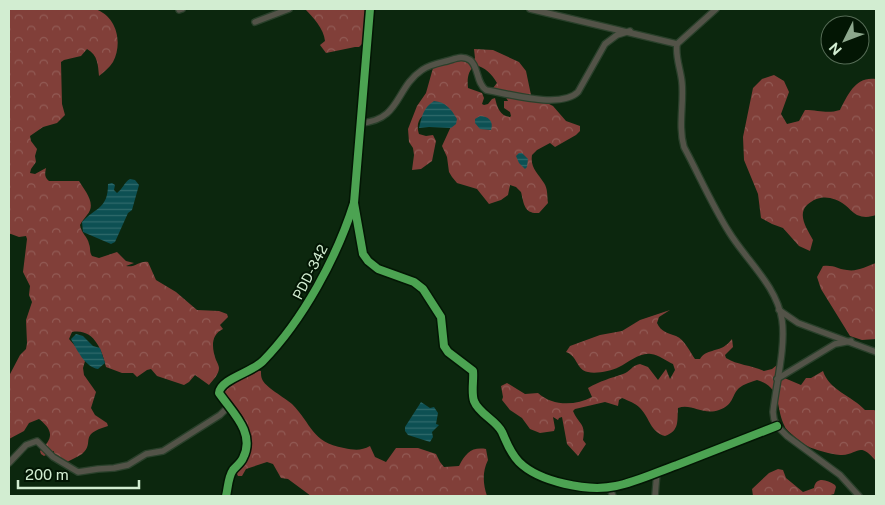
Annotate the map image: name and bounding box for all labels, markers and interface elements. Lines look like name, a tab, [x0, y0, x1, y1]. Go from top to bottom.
north arrow	[820, 15, 870, 65]
text: N	[826, 39, 845, 58]
street label: PDD-342	[289, 242, 331, 302]
scale bar	[18, 458, 139, 490]
text: 200 m	[25, 466, 69, 483]

